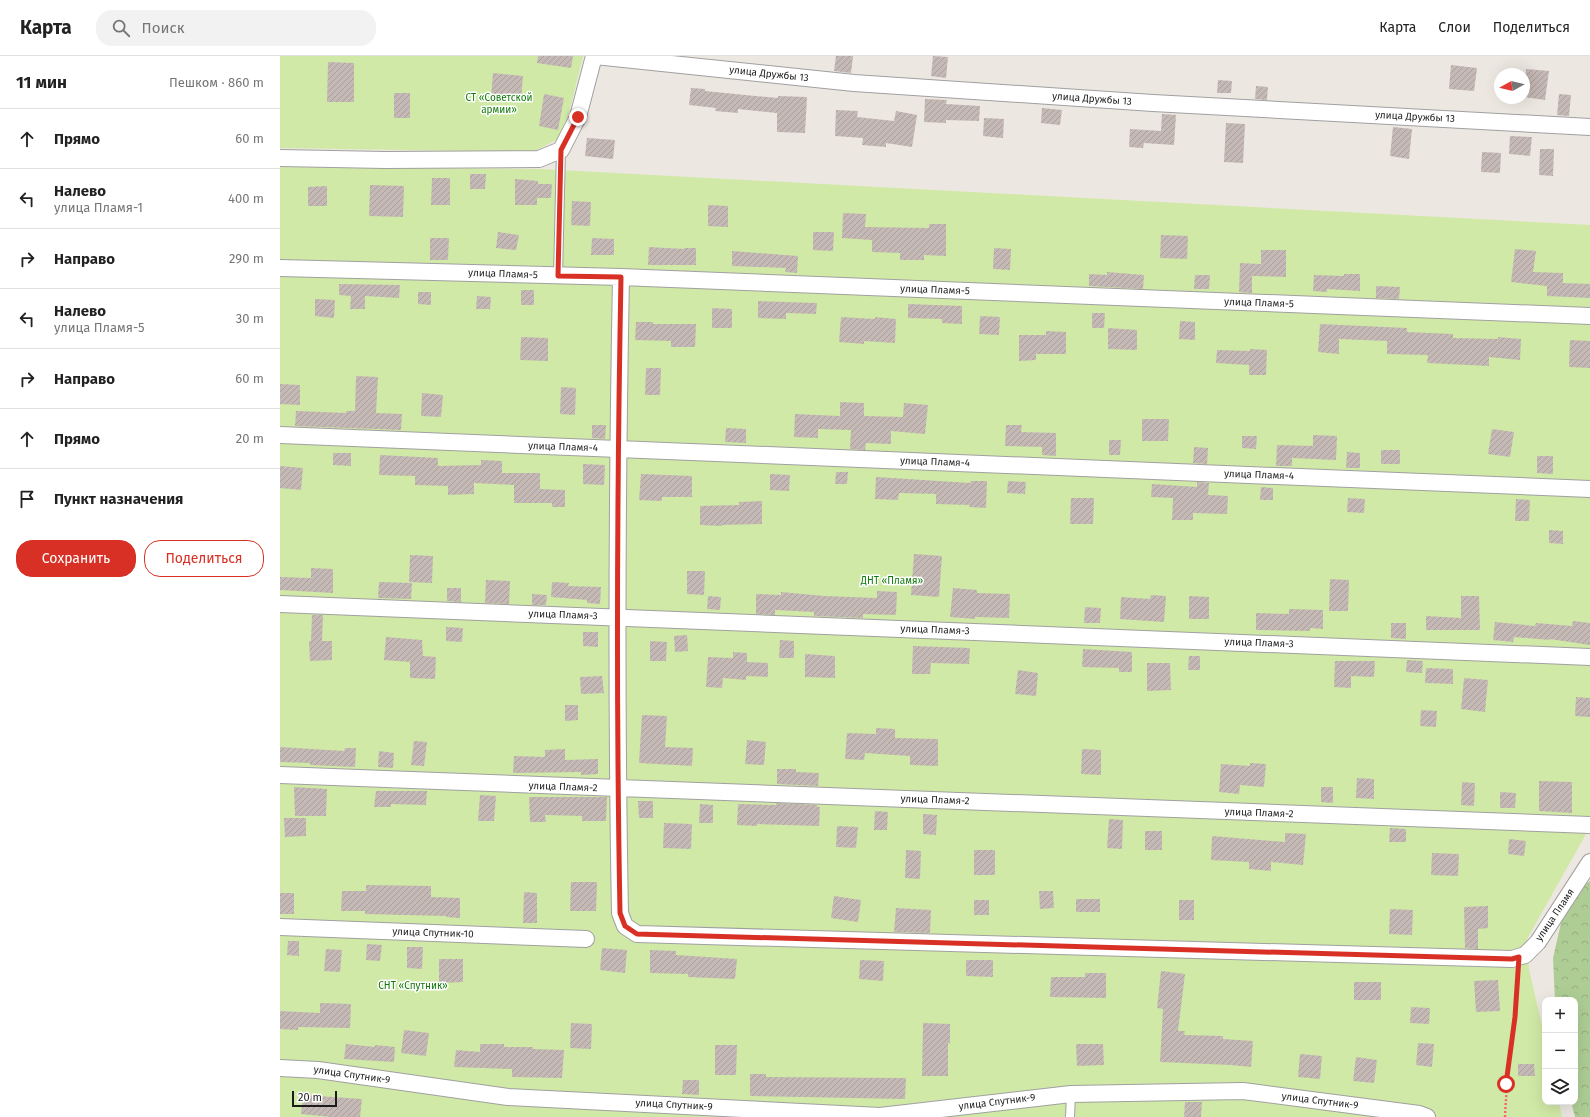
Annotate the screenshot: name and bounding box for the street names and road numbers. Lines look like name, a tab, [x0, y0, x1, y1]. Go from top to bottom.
street label: улица Дружбы 13	[729, 64, 809, 84]
street label: улица Дружбы 13	[1052, 90, 1132, 108]
street label: улица Дружбы 13	[1375, 109, 1455, 125]
street label: улица Пламя-5	[468, 267, 538, 281]
street label: улица Пламя-5	[900, 283, 970, 297]
street label: улица Пламя-5	[1224, 296, 1294, 310]
street label: улица Пламя-4	[528, 440, 599, 454]
street label: улица Пламя-4	[900, 455, 971, 469]
street label: улица Пламя-4	[1224, 468, 1295, 482]
street label: улица Пламя-3	[528, 608, 598, 622]
street label: улица Пламя-3	[900, 623, 970, 637]
street label: улица Пламя-3	[1224, 636, 1294, 650]
street label: улица Пламя-2	[528, 780, 598, 794]
street label: улица Пламя-2	[900, 793, 970, 807]
street label: улица Пламя-2	[1224, 806, 1294, 820]
street label: улица Пламя	[1533, 886, 1577, 944]
street label: улица Спутник-10	[392, 926, 474, 940]
street label: улица Спутник-9	[313, 1064, 391, 1086]
street label: улица Спутник-9	[1281, 1090, 1359, 1112]
street label: улица Спутник-9	[958, 1091, 1036, 1113]
street label: улица Спутник-9	[635, 1097, 713, 1113]

